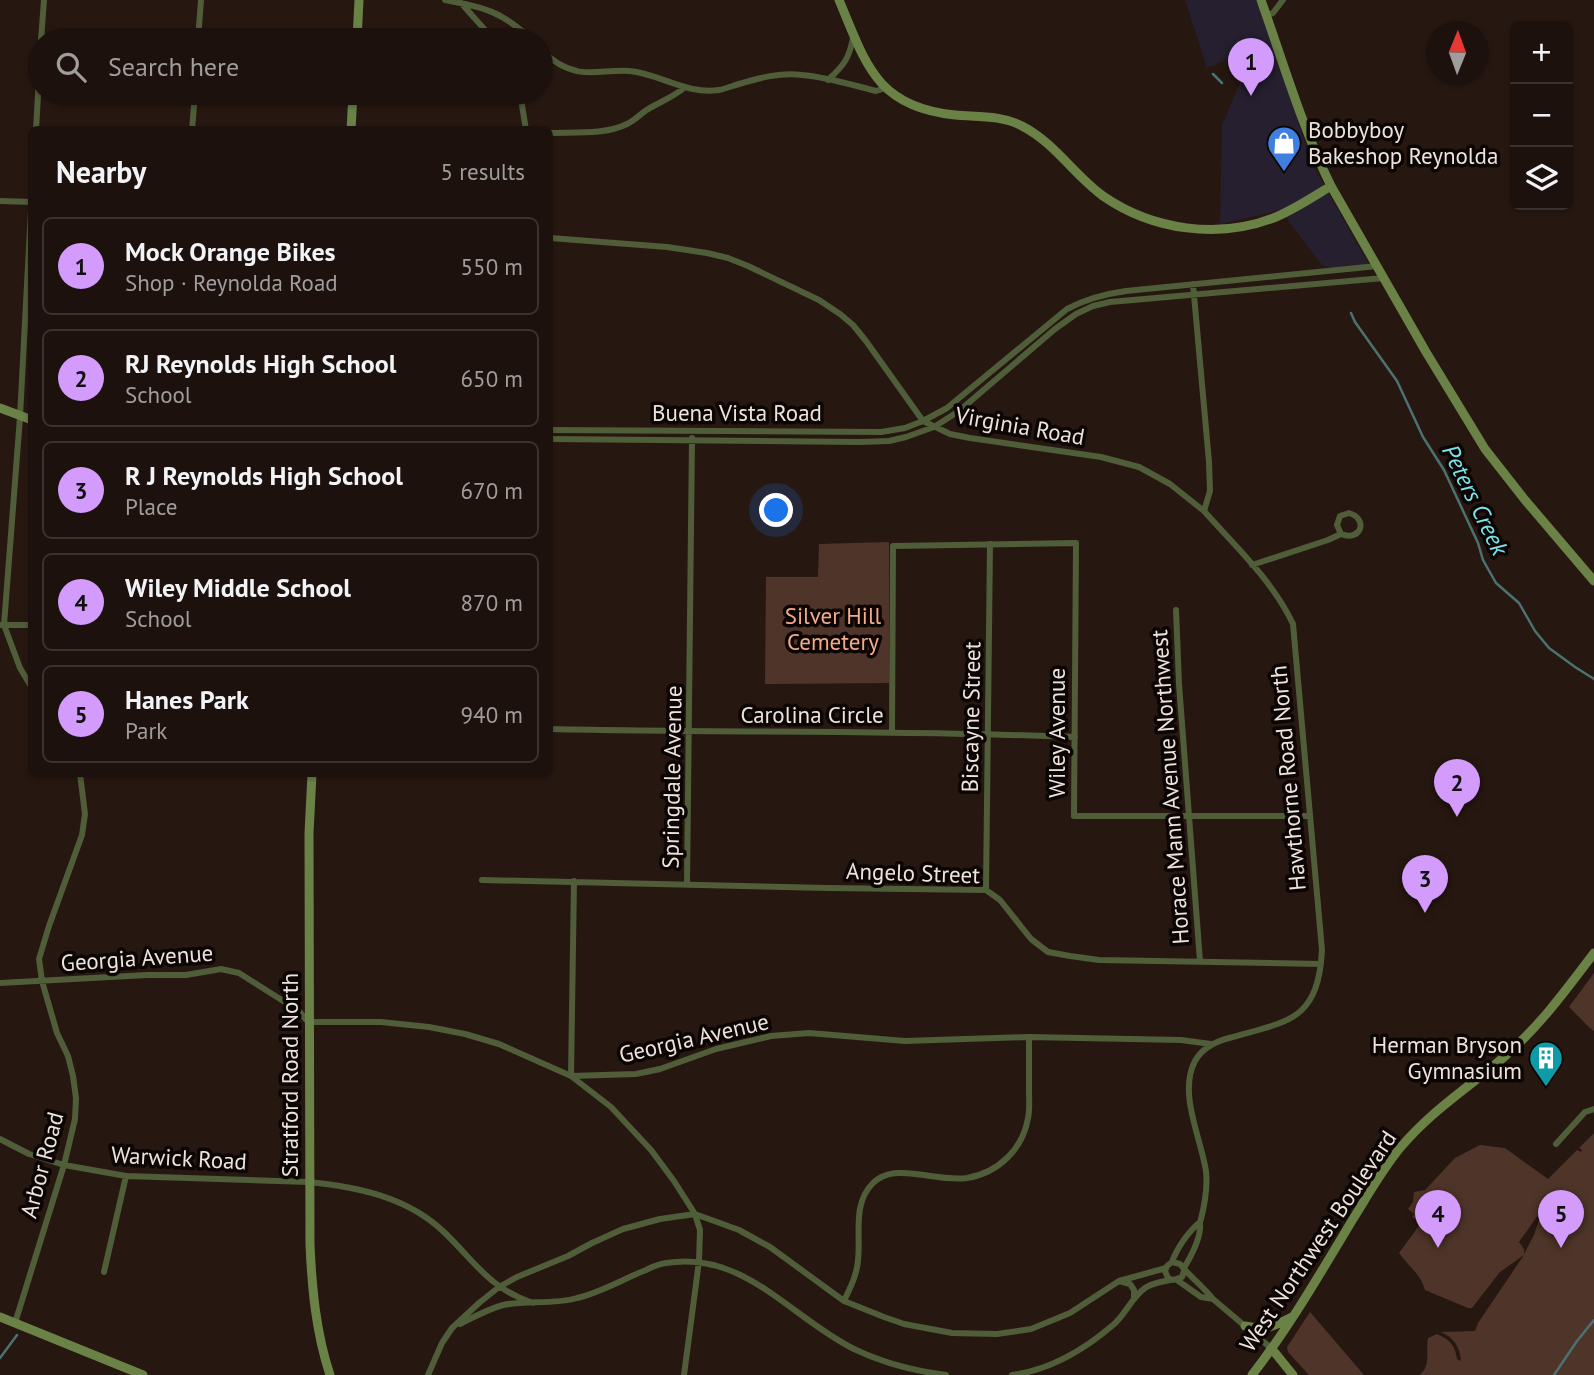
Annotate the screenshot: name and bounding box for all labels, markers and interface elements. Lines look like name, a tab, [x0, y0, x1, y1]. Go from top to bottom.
north arrow	[1426, 21, 1489, 84]
map controls	[1510, 21, 1573, 210]
button: +	[1510, 21, 1573, 84]
search box	[28, 28, 553, 105]
pin: 1	[1228, 38, 1274, 96]
icon: search	[52, 48, 90, 86]
text: Search here	[108, 50, 239, 83]
button: −	[1510, 84, 1573, 147]
place label: Bobbyboy Bakeshop Reynolda	[1308, 115, 1498, 170]
shop icon: Bobbyboy Bakeshop Reynolda	[1265, 124, 1303, 173]
button: layers	[1510, 147, 1573, 210]
text: Nearby	[56, 152, 146, 191]
text: 5 results	[441, 157, 525, 186]
text: Mock Orange Bikes	[125, 235, 336, 268]
text: 1	[74, 252, 88, 281]
text: 550 m	[461, 252, 523, 281]
text: Shop · Reynolda Road	[125, 268, 338, 297]
text: RJ Reynolds High School	[125, 347, 396, 380]
text: 2	[74, 364, 88, 393]
text: 650 m	[461, 364, 523, 393]
text: School	[125, 380, 192, 409]
street label: Buena Vista Road	[652, 398, 822, 427]
street label: Virginia Road	[952, 400, 1087, 451]
water label: Peters Creek	[1435, 439, 1516, 561]
text: R J Reynolds High School	[125, 459, 403, 492]
text: 3	[74, 476, 88, 505]
text: 670 m	[461, 476, 523, 505]
text: Place	[125, 492, 178, 521]
your location	[759, 493, 793, 527]
text: Wiley Middle School	[125, 571, 351, 604]
text: 4	[74, 588, 88, 617]
text: 870 m	[461, 588, 523, 617]
park label: Silver Hill Cemetery	[785, 601, 882, 656]
text: School	[125, 604, 192, 633]
street label: Horace Mann Avenue Northwest	[1144, 629, 1195, 945]
street label: Biscayne Street	[955, 641, 986, 793]
street label: Hawthorne Road North	[1263, 664, 1312, 892]
street label: Wiley Avenue	[1042, 668, 1071, 798]
text: Hanes Park	[125, 683, 249, 716]
street label: Springdale Avenue	[655, 685, 688, 869]
text: 5	[74, 700, 88, 729]
text: 940 m	[461, 700, 523, 729]
street label: Carolina Circle	[740, 700, 884, 729]
text: Park	[125, 716, 167, 745]
pin: 2	[1434, 759, 1480, 817]
pin: 3	[1402, 855, 1448, 913]
street label: Angelo Street	[846, 856, 981, 889]
street label: Georgia Avenue	[60, 938, 214, 977]
street label: Stratford Road North	[275, 973, 304, 1177]
street label: Georgia Avenue	[616, 1006, 772, 1069]
place label: Herman Bryson Gymnasium	[1372, 1030, 1522, 1085]
building icon: Herman Bryson Gymnasium	[1527, 1039, 1565, 1088]
street label: Arbor Road	[13, 1109, 70, 1221]
street label: West Northwest Boulevard	[1233, 1125, 1403, 1357]
street label: Warwick Road	[110, 1139, 248, 1176]
pin: 4	[1415, 1190, 1461, 1248]
pin: 5	[1538, 1190, 1584, 1248]

